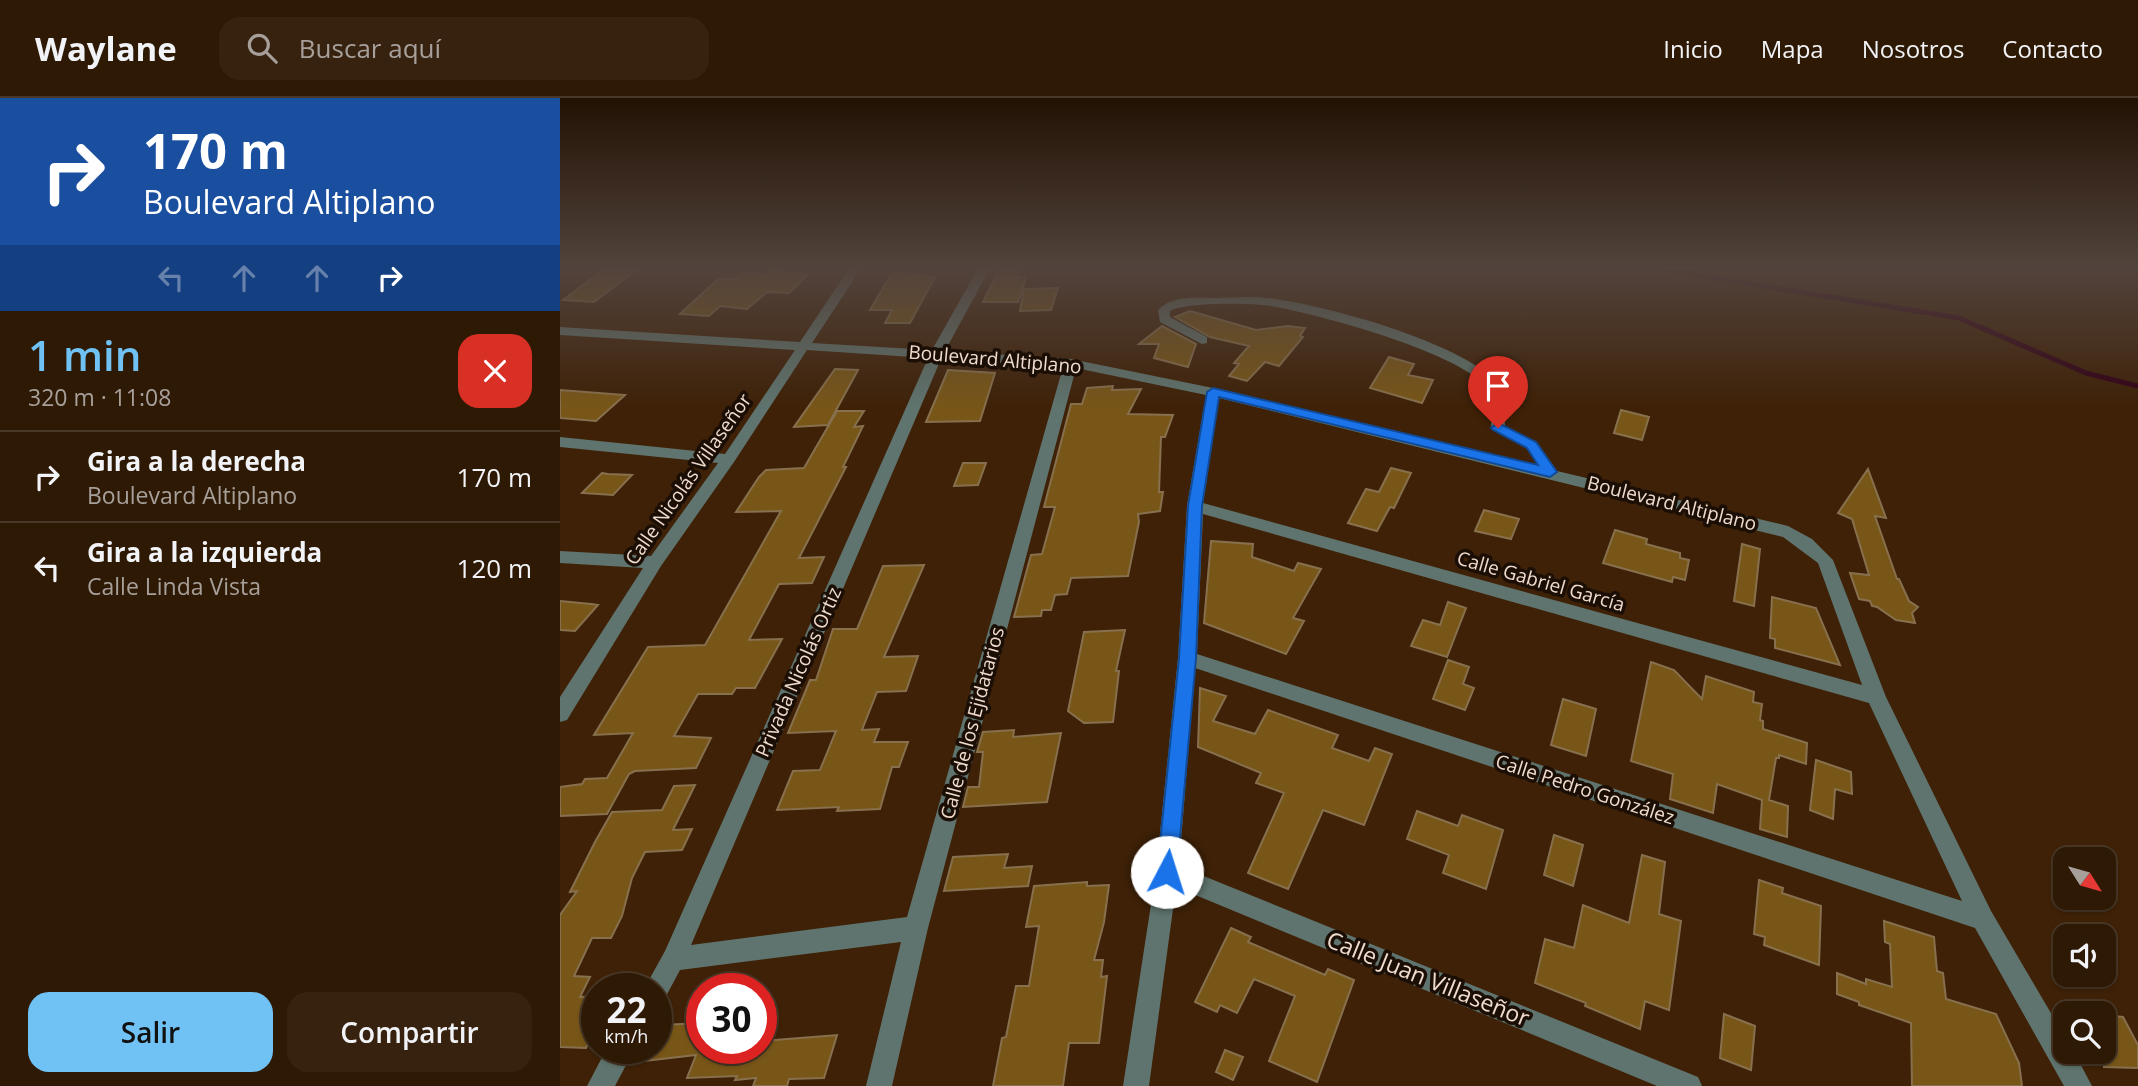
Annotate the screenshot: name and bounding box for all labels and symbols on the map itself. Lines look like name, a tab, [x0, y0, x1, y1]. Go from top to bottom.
street label: Boulevard Altiplano	[907, 338, 1083, 380]
pin	[1468, 356, 1528, 428]
street label: Calle Nicolás Villaseñor	[619, 388, 757, 570]
street label: Boulevard Altiplano	[1585, 469, 1759, 537]
street label: Calle Gabriel García	[1454, 545, 1628, 617]
street label: Privada Nicolás Ortiz	[749, 583, 847, 761]
street label: Calle de los Ejidatarios	[934, 624, 1010, 822]
street label: Calle Pedro González	[1492, 748, 1678, 830]
position arrow	[1130, 835, 1204, 909]
north arrow	[2053, 847, 2116, 910]
street label: Calle Juan Villaseñor	[1322, 923, 1535, 1034]
speed limit sign: 30	[686, 973, 777, 1064]

